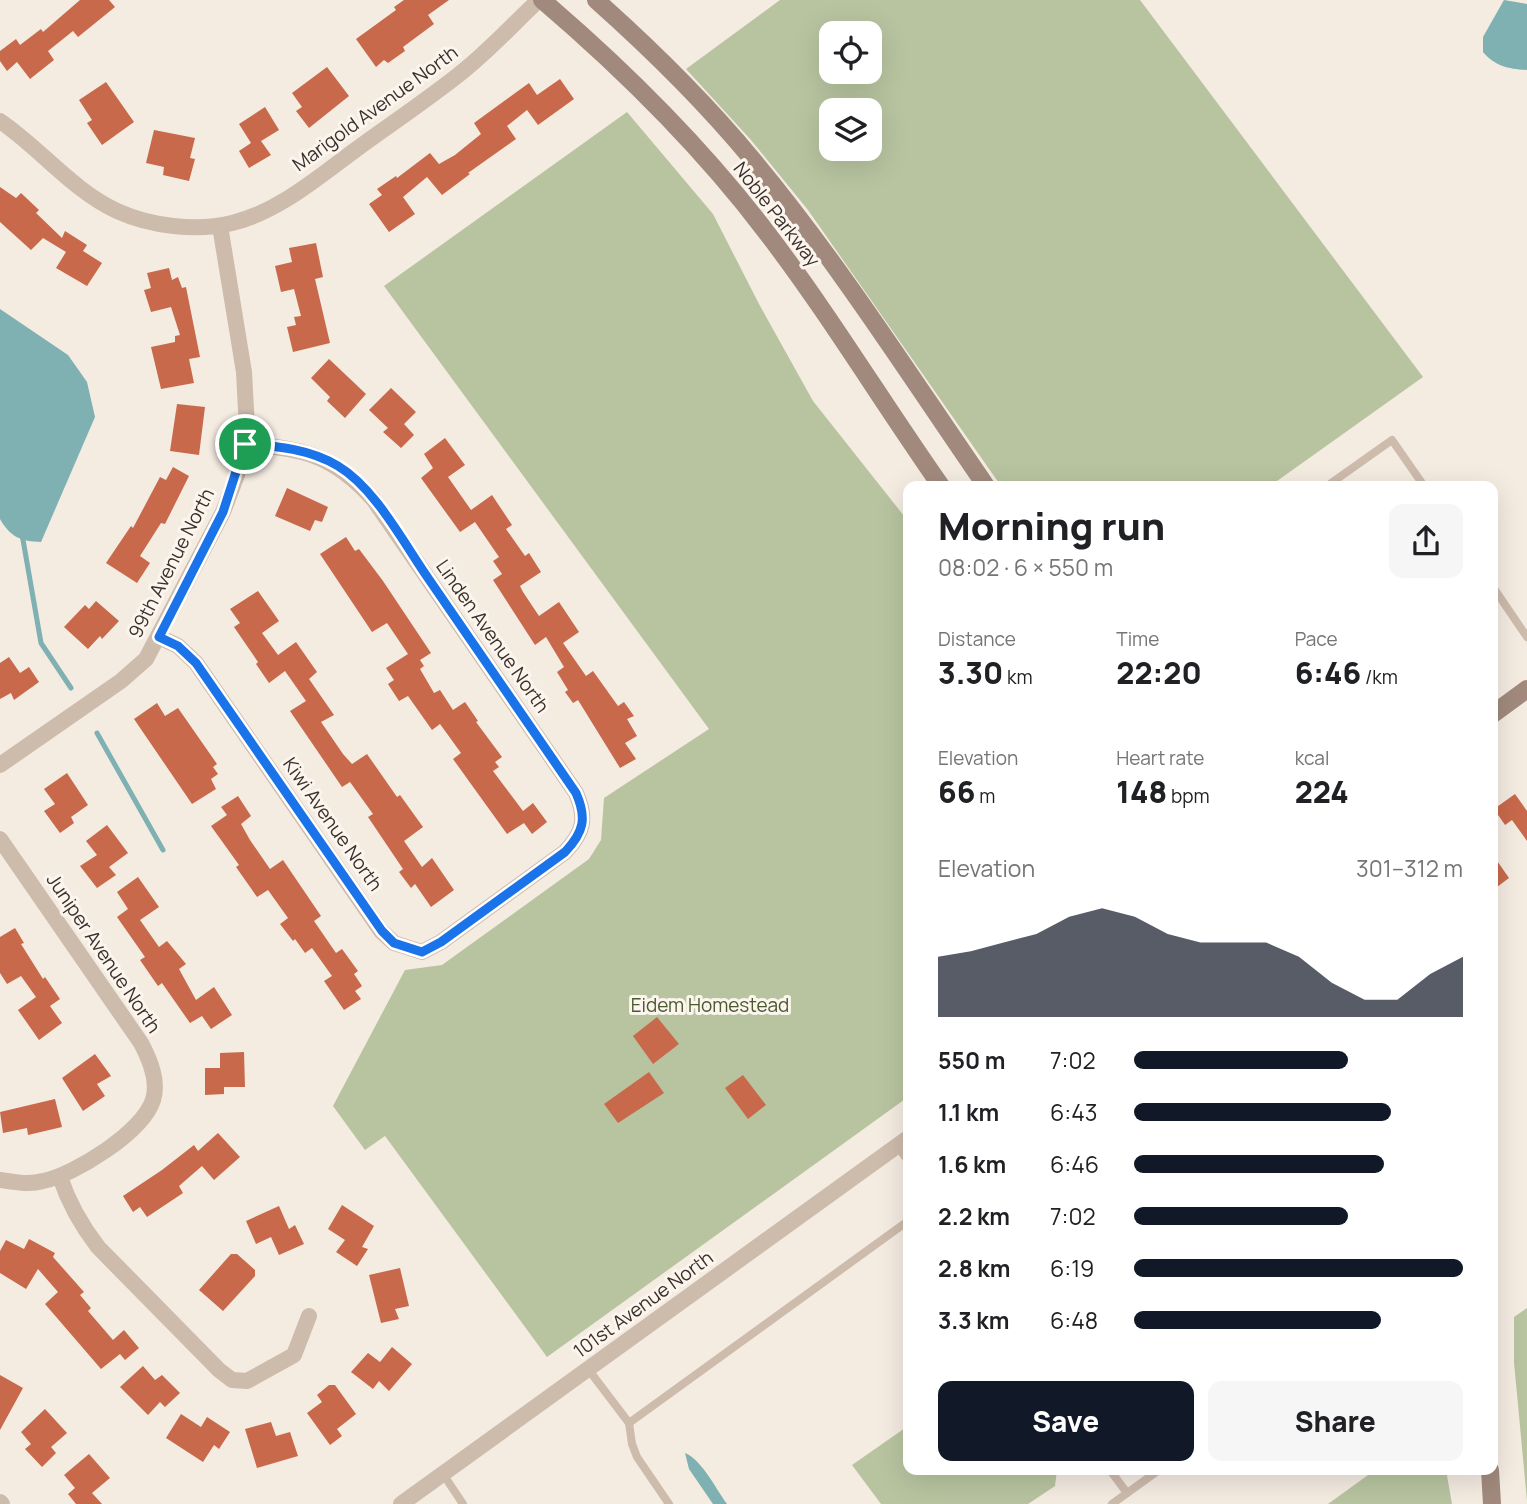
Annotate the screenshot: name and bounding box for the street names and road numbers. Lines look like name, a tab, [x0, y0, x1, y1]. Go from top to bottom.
street label: Marigold Avenue North	[287, 39, 463, 177]
street label: Noble Parkway	[728, 156, 826, 272]
street label: 99th Avenue North	[122, 484, 220, 642]
street label: Linden Avenue North	[430, 554, 556, 718]
street label: Kiwi Avenue North	[277, 752, 389, 896]
street label: Juniper Avenue North	[41, 868, 167, 1038]
street label: 101st Avenue North	[568, 1245, 718, 1363]

